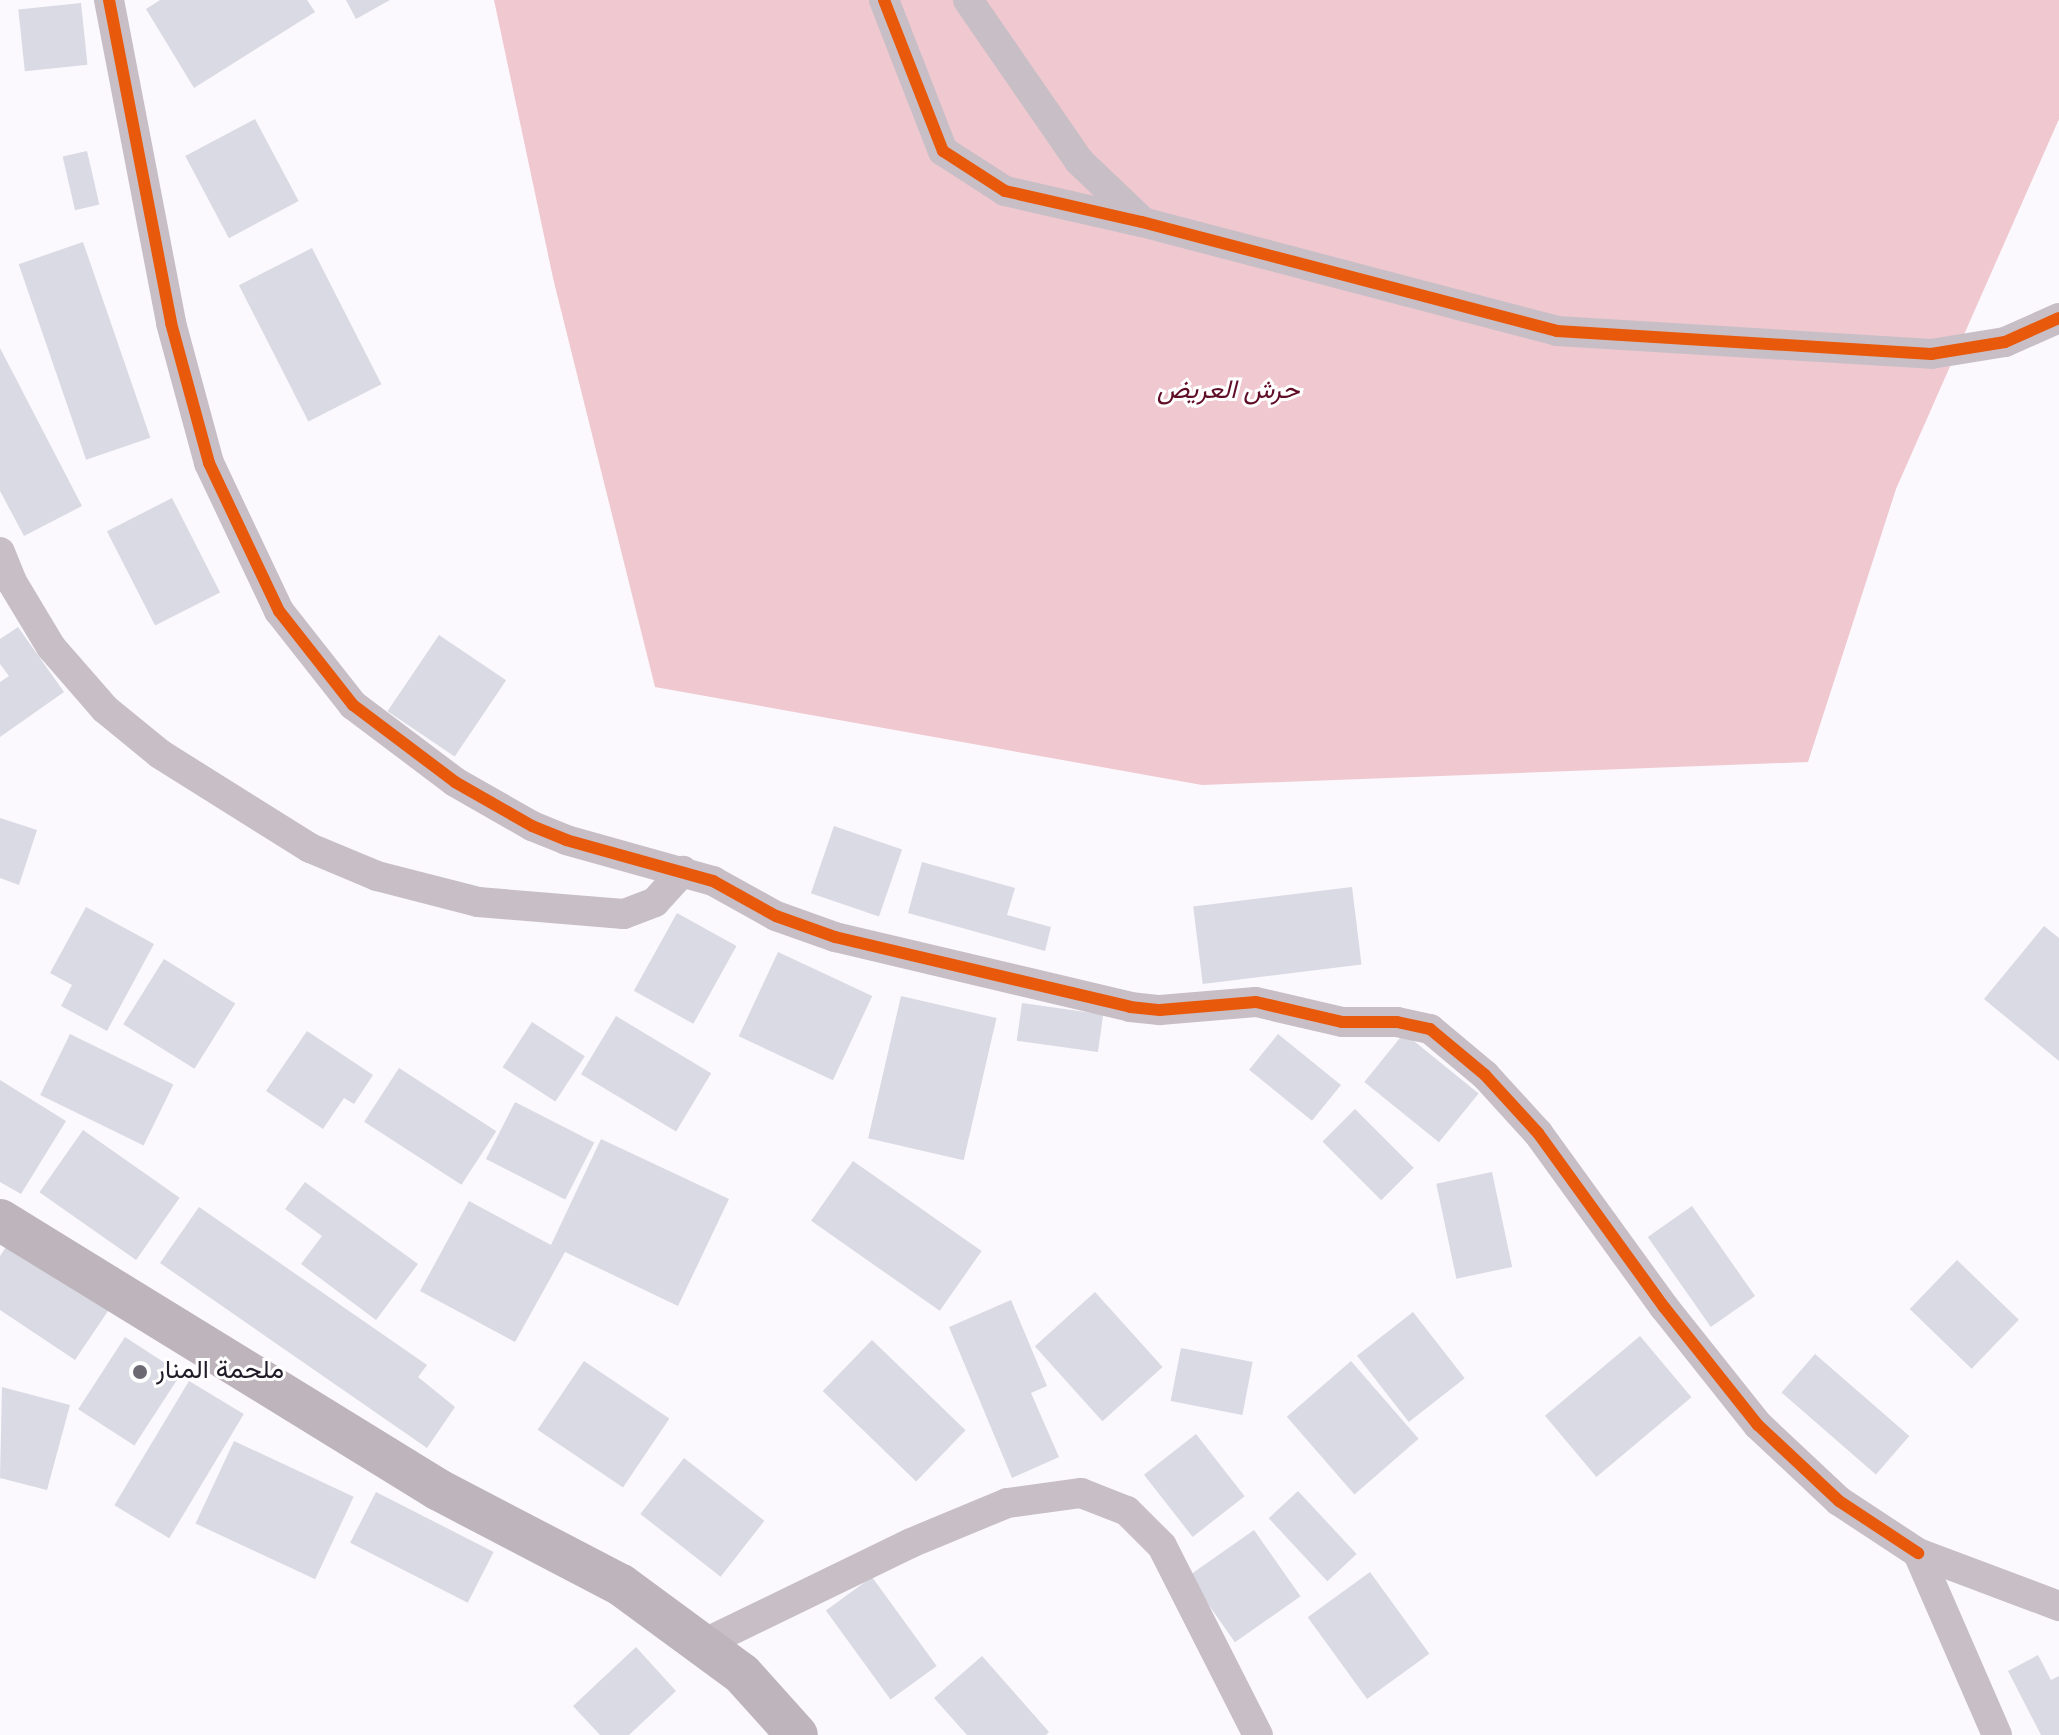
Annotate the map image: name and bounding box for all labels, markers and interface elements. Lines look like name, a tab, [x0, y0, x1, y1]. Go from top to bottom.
park label: حرش العريض	[1157, 376, 1299, 408]
place label: ملحمة المنار	[156, 1356, 284, 1388]
marker: ملحمة المنار	[131, 1363, 149, 1381]

